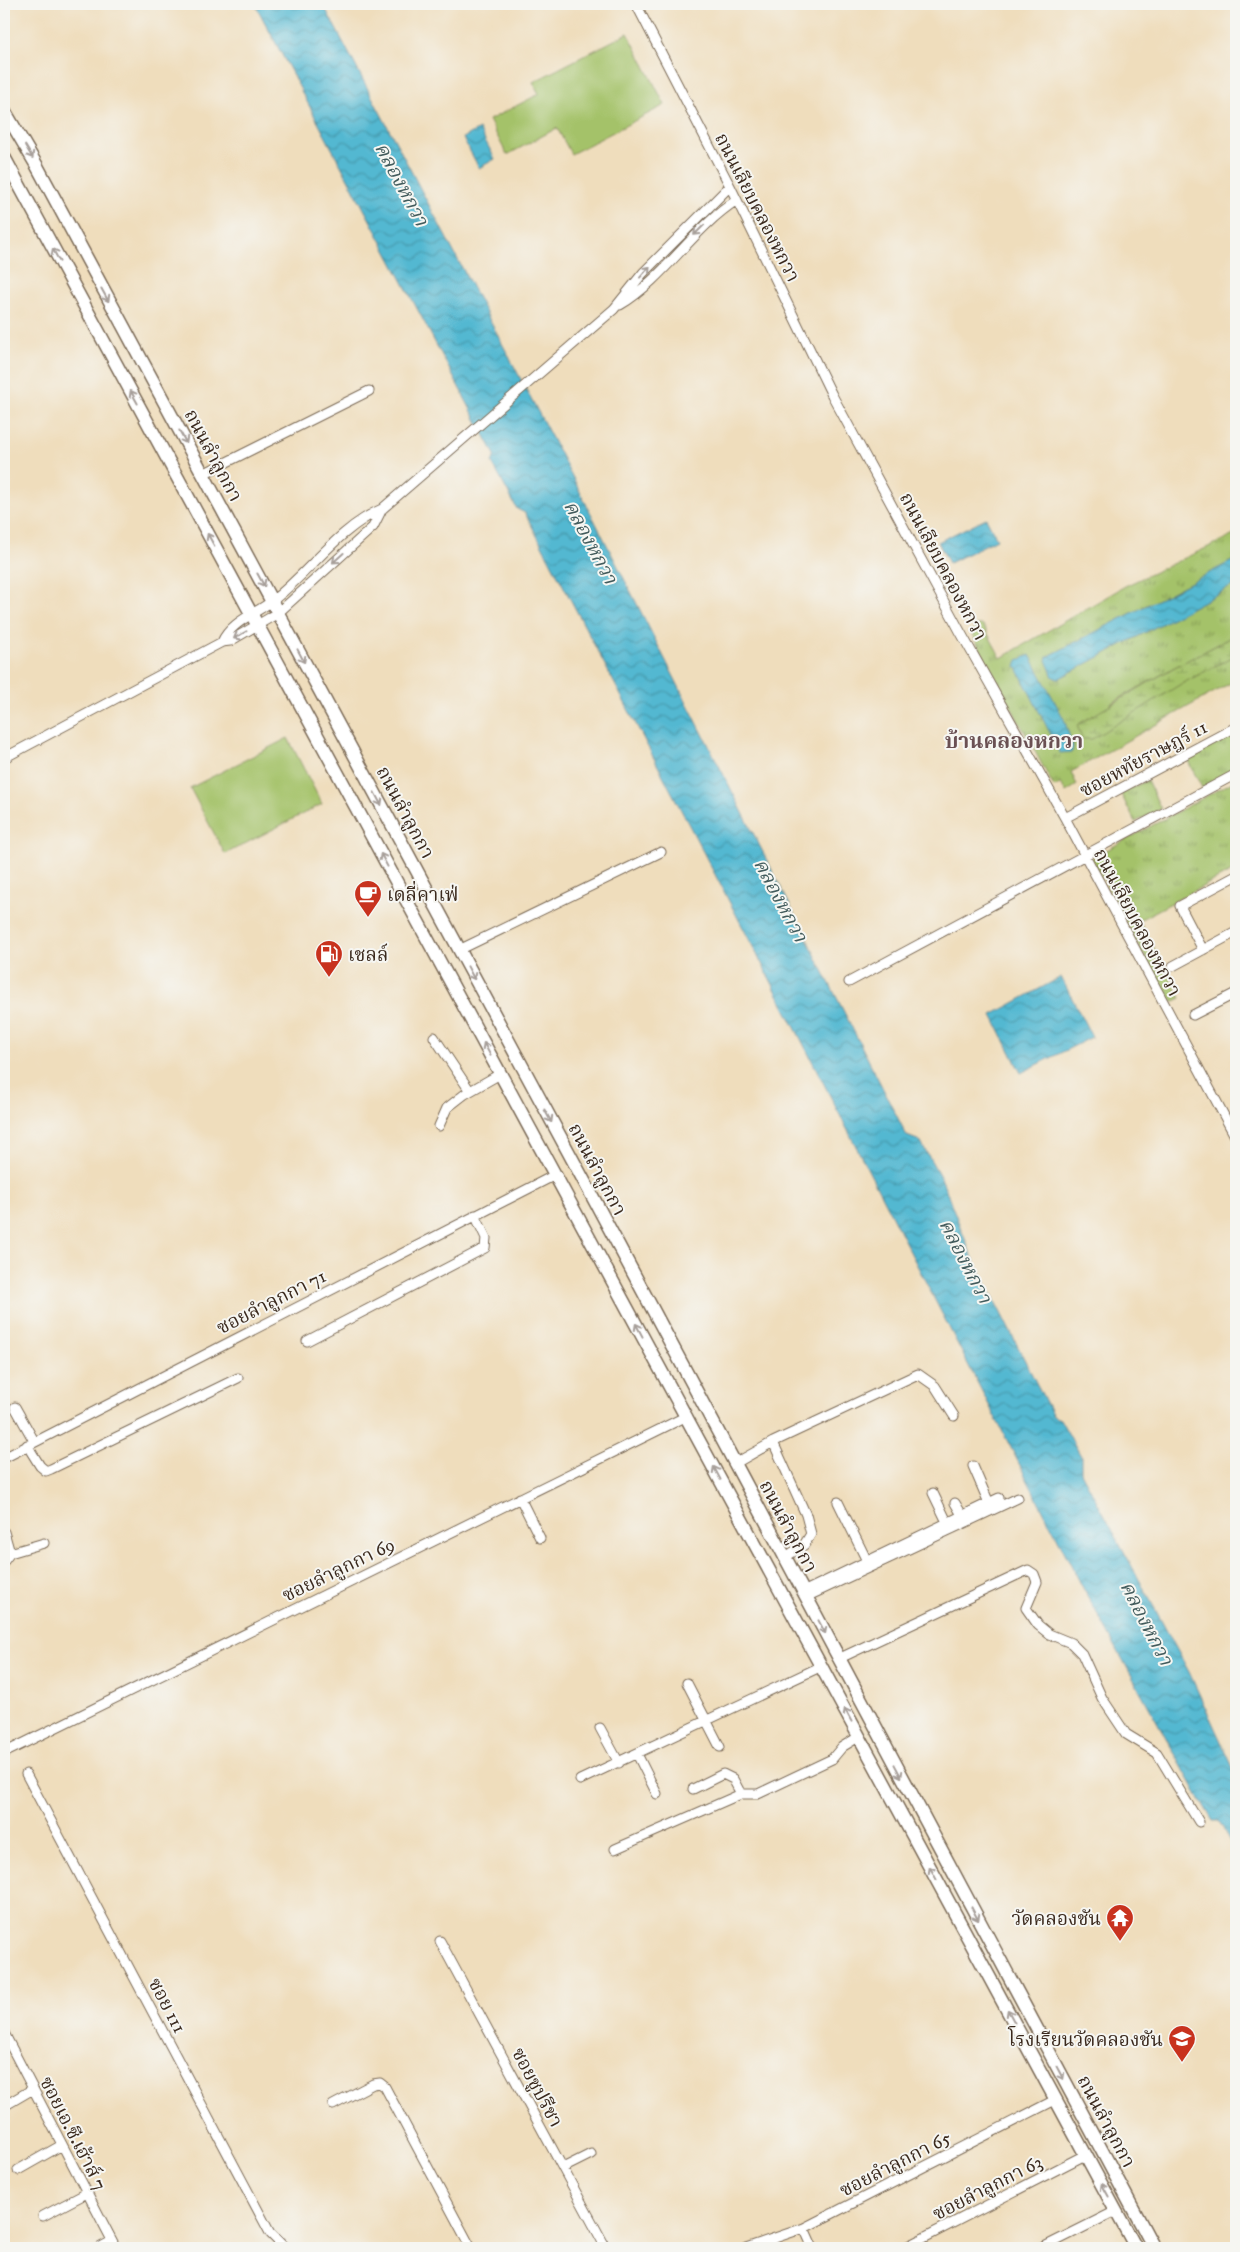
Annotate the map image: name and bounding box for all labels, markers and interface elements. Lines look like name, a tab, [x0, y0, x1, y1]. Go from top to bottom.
street label: ถนนเลียบคลองหกวา	[709, 129, 804, 286]
water label: คลองหกวา	[368, 139, 434, 232]
one-way arrow	[24, 144, 34, 158]
one-way arrow	[693, 224, 705, 236]
one-way arrow	[51, 247, 61, 262]
one-way arrow	[639, 265, 651, 278]
one-way arrow	[101, 287, 111, 301]
one-way arrow	[128, 391, 138, 405]
street label: ถนนลำลูกกา	[179, 406, 247, 506]
one-way arrow	[178, 430, 188, 445]
street label: ถนนเลียบคลองหกวา	[894, 489, 991, 645]
water label: คลองหกวา	[557, 497, 623, 590]
one-way arrow	[206, 533, 216, 548]
one-way arrow	[332, 552, 345, 564]
one-way arrow	[257, 572, 266, 587]
one-way arrow	[233, 630, 248, 640]
one-way arrow	[296, 648, 306, 663]
street label: ซอยหทัยราษฎร์ 11	[1076, 715, 1211, 803]
district label: บ้านคลองหกวา	[945, 729, 1083, 755]
street label: ถนนลำลูกกา	[371, 763, 439, 863]
one-way arrow	[374, 791, 383, 806]
street label: ถนนเลียบคลองหกวา	[1088, 845, 1185, 1001]
one-way arrow	[379, 853, 389, 867]
water label: คลองหกวา	[747, 855, 813, 948]
cafe icon: เดลี่คาเฟ่	[353, 879, 383, 918]
place label: เดลี่คาเฟ่	[387, 880, 459, 907]
fuel station icon: เชลล์	[314, 939, 344, 978]
place label: เชลล์	[348, 943, 388, 967]
one-way arrow	[467, 965, 476, 980]
one-way arrow	[482, 1041, 492, 1056]
one-way arrow	[543, 1109, 553, 1124]
street label: ถนนลำลูกกา	[563, 1120, 631, 1220]
water label: คลองหกวา	[933, 1215, 997, 1309]
street label: ซอยลำลูกกา 71	[213, 1265, 330, 1340]
one-way arrow	[634, 1323, 643, 1338]
one-way arrow	[712, 1465, 722, 1480]
street label: ถนนลำลูกกา	[754, 1477, 822, 1577]
street label: ซอยลำลูกกา 69	[279, 1533, 399, 1607]
water label: คลองหกวา	[1114, 1577, 1178, 1671]
one-way arrow	[817, 1620, 827, 1635]
one-way arrow	[843, 1708, 852, 1723]
one-way arrow	[893, 1763, 903, 1778]
one-way arrow	[928, 1867, 938, 1881]
temple icon: วัดคลองชัน	[1105, 1903, 1135, 1942]
one-way arrow	[971, 1906, 980, 1921]
place label: วัดคลองชัน	[1011, 1908, 1101, 1931]
street label: ซอย 111	[143, 1974, 191, 2037]
one-way arrow	[1005, 2010, 1015, 2024]
school or university icon: โรงเรียนวัดคลองชัน	[1167, 2024, 1197, 2063]
place label: โรงเรียนวัดคลองชัน	[1007, 2025, 1163, 2052]
street label: ซอยชูปรีชา	[506, 2044, 567, 2131]
one-way arrow	[1055, 2065, 1065, 2080]
street label: ซอยเอ.ซี.เฮ้าส์ 7	[34, 2072, 112, 2194]
street label: ถนนลำลูกกา	[1072, 2072, 1140, 2172]
street label: ซอยลำลูกกา 65	[836, 2126, 956, 2202]
street label: ซอยลำลูกกา 63	[929, 2151, 1046, 2226]
one-way arrow	[1099, 2183, 1109, 2198]

